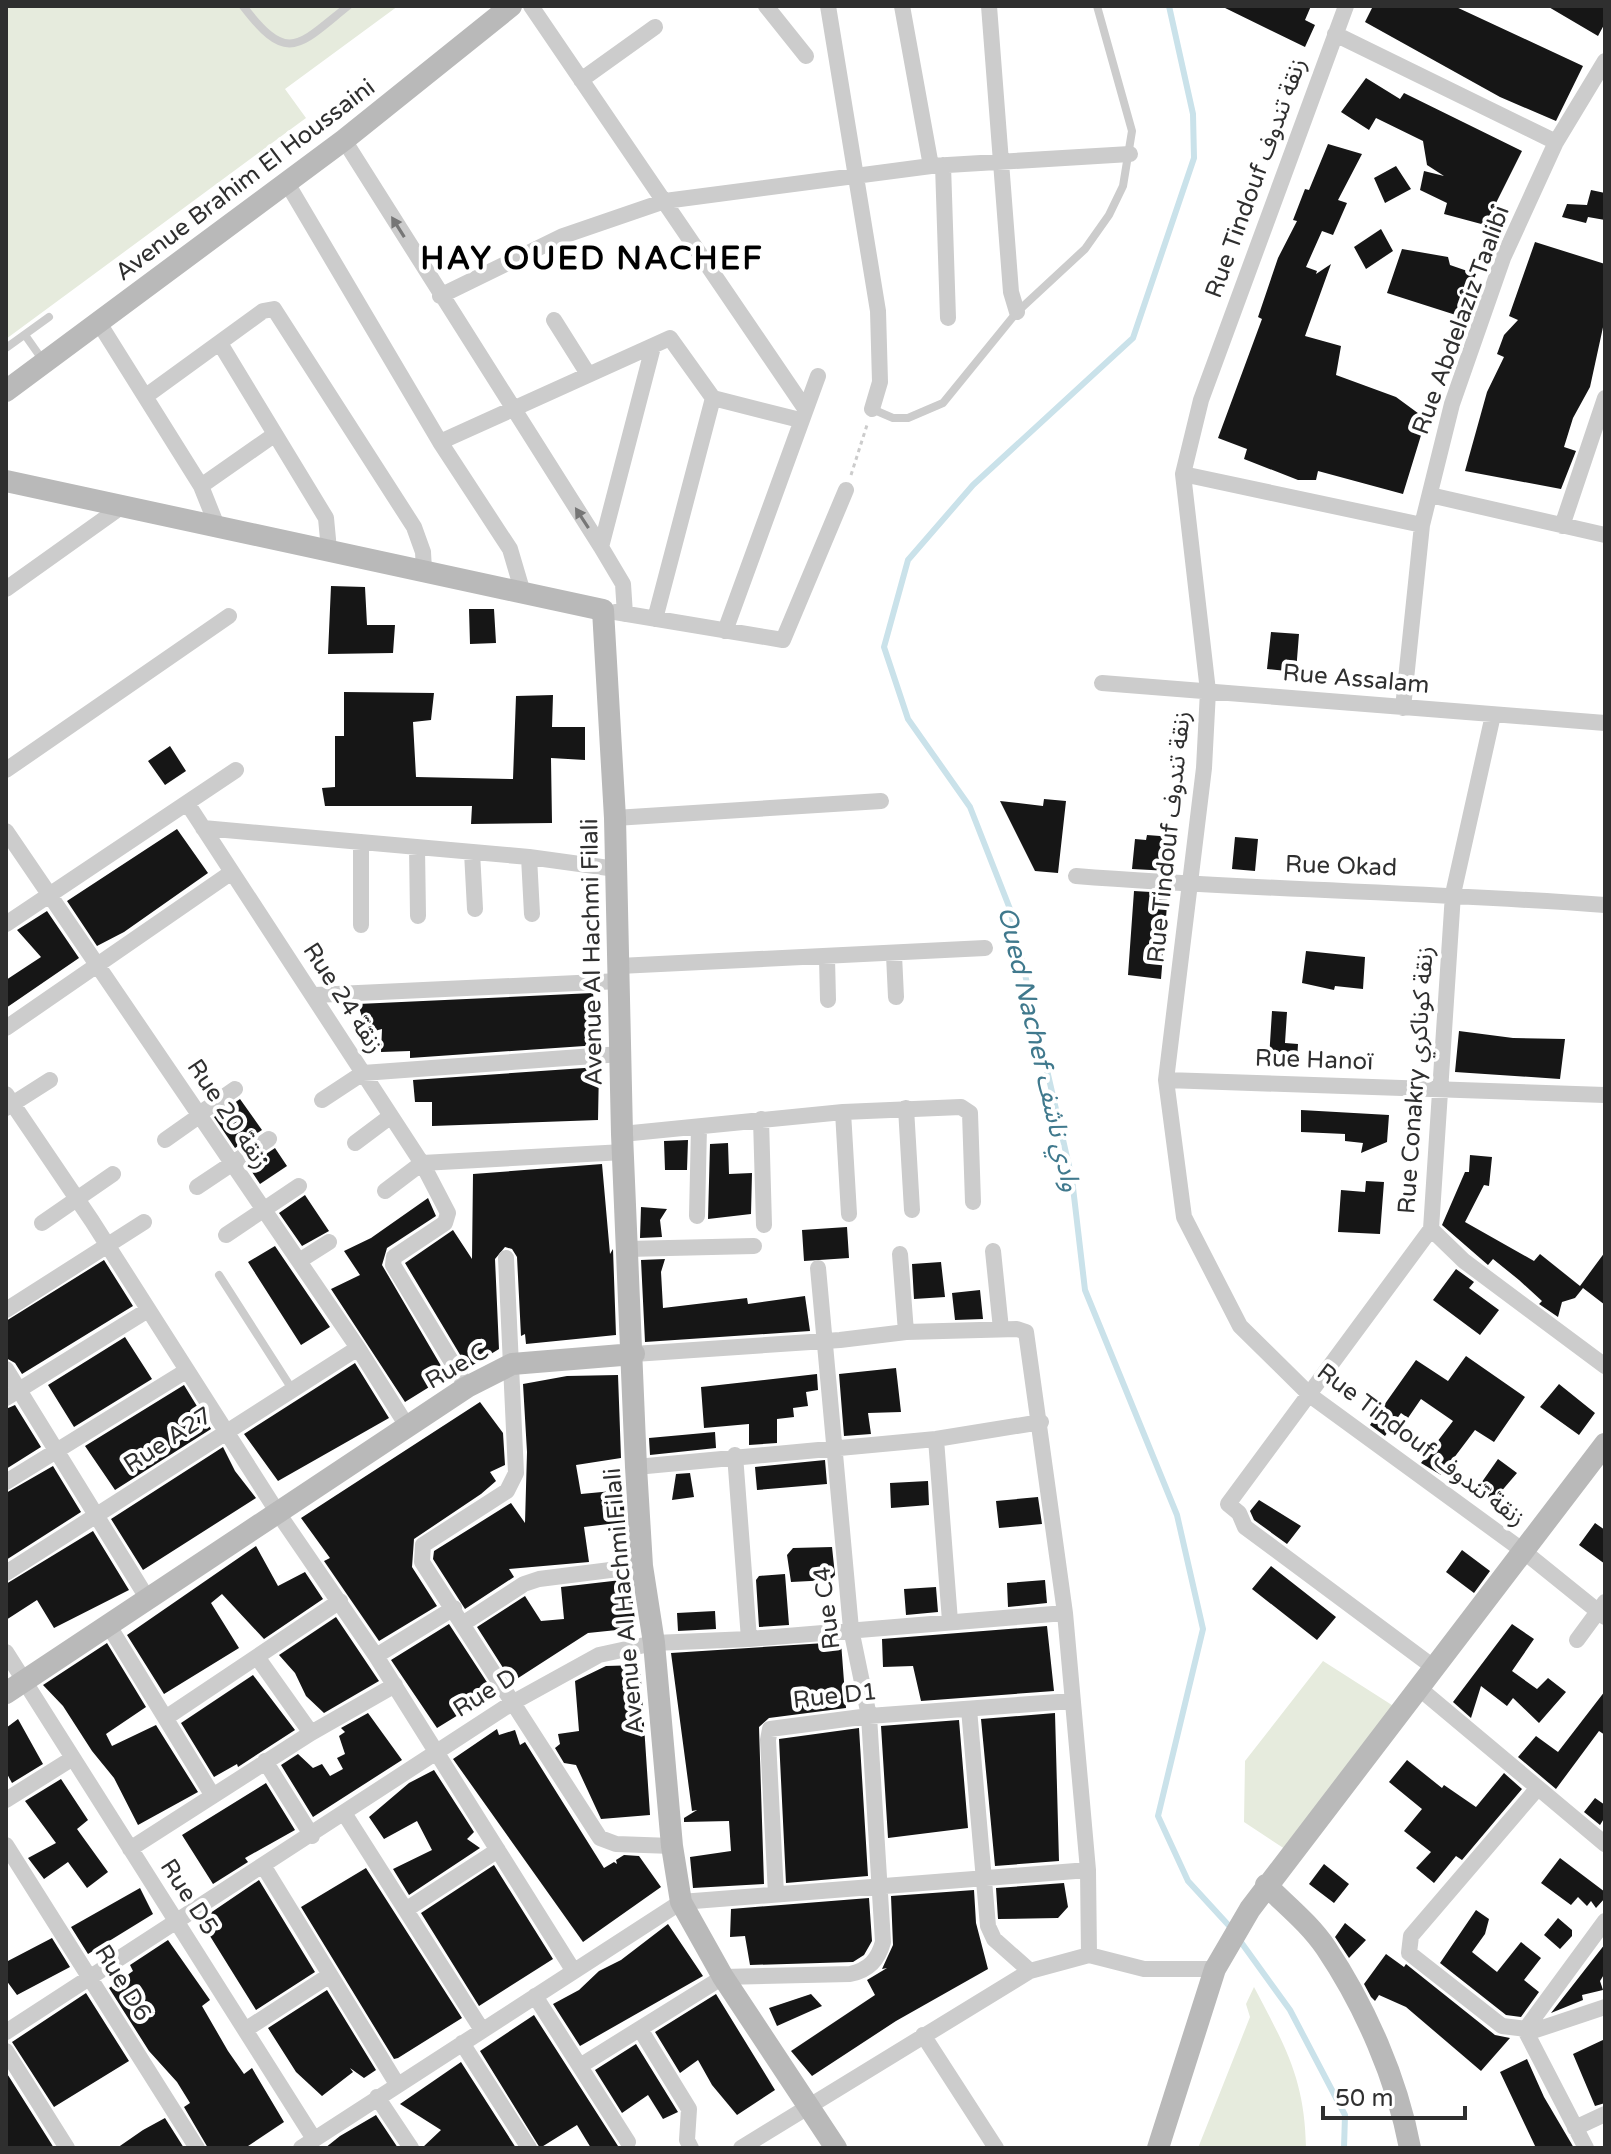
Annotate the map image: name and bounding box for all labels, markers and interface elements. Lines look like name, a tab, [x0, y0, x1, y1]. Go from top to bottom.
street label: Rue Tindouf زنقة تندوف	[1199, 54, 1313, 302]
street label: Avenue Brahim El Houssaini	[109, 73, 381, 287]
street label: Rue Abdelaziz Taalibi	[1406, 202, 1516, 438]
one-way arrow	[390, 217, 405, 238]
district label: HAY OUED NACHEF	[420, 240, 764, 278]
one-way arrow	[575, 507, 590, 529]
street label: Rue Assalam	[1281, 658, 1431, 700]
street label: Rue Tindouf زنقة تندوف	[1141, 710, 1197, 964]
street label: Avenue Al Hachmi Filali	[575, 818, 609, 1086]
street label: Rue Okad	[1284, 850, 1398, 882]
water label: Oued Nachef وادي ناشف	[987, 904, 1087, 1196]
street label: Rue 24 زنقة	[297, 937, 389, 1059]
street label: Rue Conakry زنقة كوناكري	[1392, 945, 1443, 1215]
street label: Rue Hanoï	[1254, 1043, 1375, 1077]
street label: Rue 20 زنقة	[181, 1054, 275, 1174]
street label: Rue C	[420, 1336, 494, 1396]
street label: Rue Tindouf زنقة تندوف	[1311, 1357, 1531, 1533]
street label: Rue A27	[118, 1401, 218, 1479]
street label: Avenue Al Hachmi Filali	[598, 1467, 650, 1735]
street label: Rue C4	[808, 1565, 846, 1651]
street label: Rue D	[448, 1662, 522, 1724]
street label: Rue D1	[791, 1677, 879, 1715]
street label: Rue D5	[154, 1854, 224, 1940]
street label: Rue D6	[88, 1939, 158, 2027]
scale bar	[1323, 2070, 1465, 2120]
text: 50 m	[1335, 2084, 1393, 2113]

